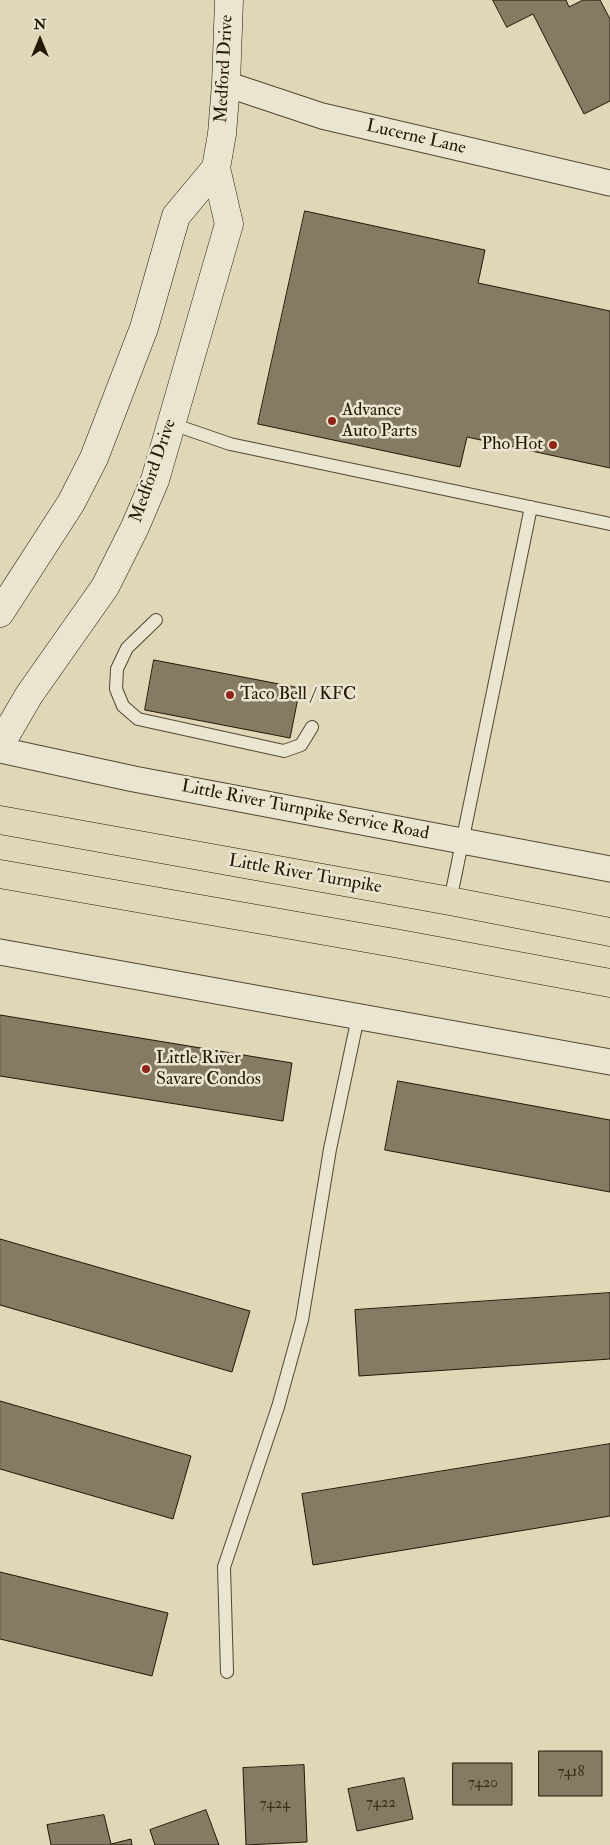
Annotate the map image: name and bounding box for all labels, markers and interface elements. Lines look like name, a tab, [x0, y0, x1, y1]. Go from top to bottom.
street label: Medford Drive	[211, 14, 239, 124]
north arrow	[15, 15, 65, 65]
text: N	[34, 16, 46, 33]
street label: Lucerne Lane	[364, 116, 468, 160]
place label: Advance Auto Parts	[342, 400, 417, 442]
marker: Advance Auto Parts	[326, 415, 338, 427]
street label: Medford Drive	[126, 416, 182, 526]
place label: Pho Hot	[482, 434, 543, 456]
marker: Pho Hot	[547, 439, 559, 451]
place label: Taco Bell / KFC	[240, 684, 356, 706]
marker: Taco Bell / KFC	[224, 689, 236, 701]
street label: Little River Turnpike Service Road	[179, 776, 431, 846]
street label: Little River Turnpike	[227, 851, 383, 899]
place label: Little River Savare Condos	[156, 1048, 261, 1090]
marker: Little River Savare Condos	[140, 1063, 152, 1075]
house number: 7418	[558, 1764, 584, 1782]
house number: 7420	[468, 1775, 498, 1793]
house number: 7422	[366, 1795, 396, 1813]
house number: 7424	[260, 1796, 290, 1814]

